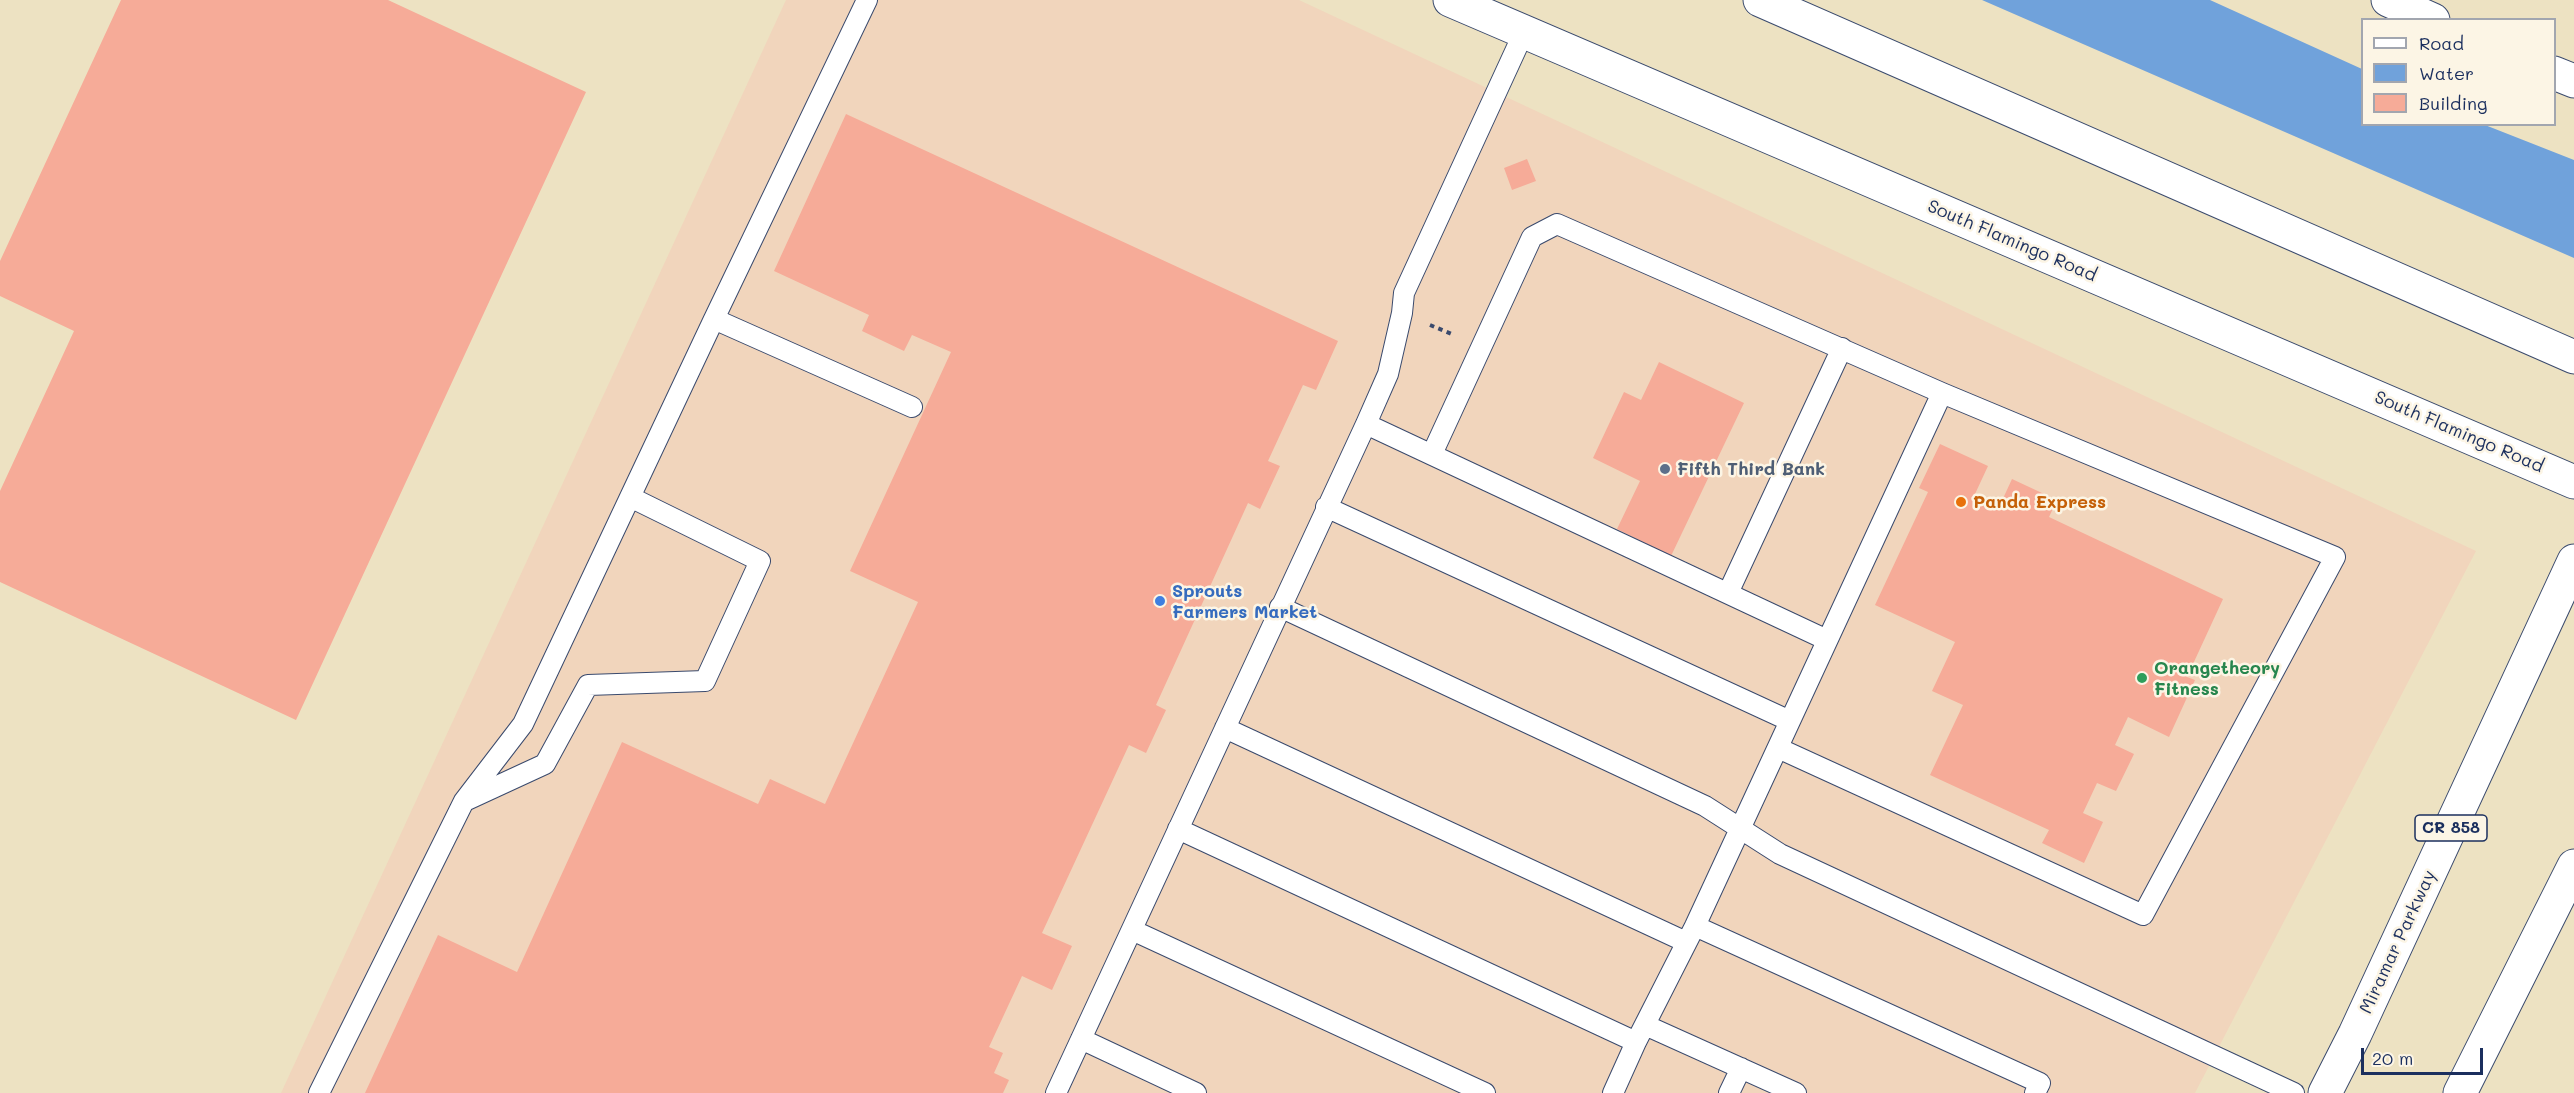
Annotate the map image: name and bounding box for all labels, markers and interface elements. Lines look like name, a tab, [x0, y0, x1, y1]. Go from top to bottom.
legend	[2361, 18, 2556, 126]
text: Road	[2419, 31, 2464, 55]
text: Water	[2419, 61, 2474, 85]
text: Building	[2419, 91, 2487, 115]
street label: South Flamingo Road	[1924, 196, 2100, 286]
street label: South Flamingo Road	[2371, 387, 2547, 477]
place label: Fifth Third Bank	[1677, 458, 1825, 480]
marker: Fifth Third Bank	[1658, 462, 1672, 476]
place label: Panda Express	[1973, 491, 2106, 513]
marker: Panda Express	[1954, 495, 1968, 509]
place label: Sprouts Farmers Market	[1172, 580, 1317, 622]
marker: Sprouts Farmers Market	[1153, 594, 1167, 608]
place label: Orangetheory Fitness	[2154, 657, 2280, 700]
marker: Orangetheory Fitness	[2135, 671, 2149, 685]
road number: CR 858	[2415, 815, 2487, 841]
street label: Miramar Parkway	[2355, 867, 2441, 1017]
scale bar	[2364, 1036, 2486, 1074]
text: 20 m	[2372, 1046, 2413, 1070]

